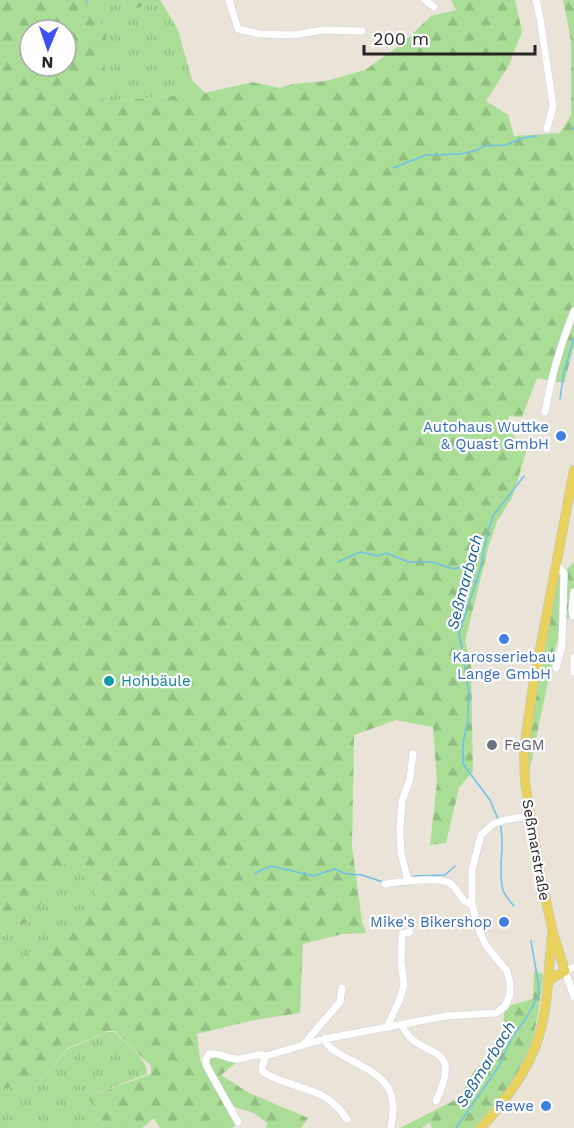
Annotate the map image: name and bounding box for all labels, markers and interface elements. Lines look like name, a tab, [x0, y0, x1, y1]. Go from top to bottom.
north arrow	[18, 18, 78, 78]
scale bar	[364, 18, 535, 56]
text: 200 m	[373, 28, 429, 49]
text: N	[41, 53, 54, 72]
place label: Autohaus Wuttke & Quast GmbH	[423, 418, 549, 453]
marker: Autohaus Wuttke & Quast GmbH	[554, 429, 568, 443]
water label: Seßmarbach	[443, 532, 486, 632]
marker: Karosseriebau Lange GmbH	[497, 632, 511, 646]
place label: Karosseriebau Lange GmbH	[452, 648, 556, 683]
place label: Hohbäule	[121, 672, 191, 690]
marker: Hohbäule	[102, 674, 116, 688]
place label: FeGM	[504, 736, 545, 754]
marker: FeGM	[485, 738, 499, 752]
street label: Seßmarstraße	[518, 798, 554, 902]
place label: Mike's Bikershop	[370, 913, 492, 931]
marker: Mike's Bikershop	[497, 915, 511, 929]
water label: Seßmarbach	[451, 1018, 519, 1111]
place label: Rewe	[495, 1097, 534, 1115]
marker: Rewe	[539, 1099, 553, 1113]

